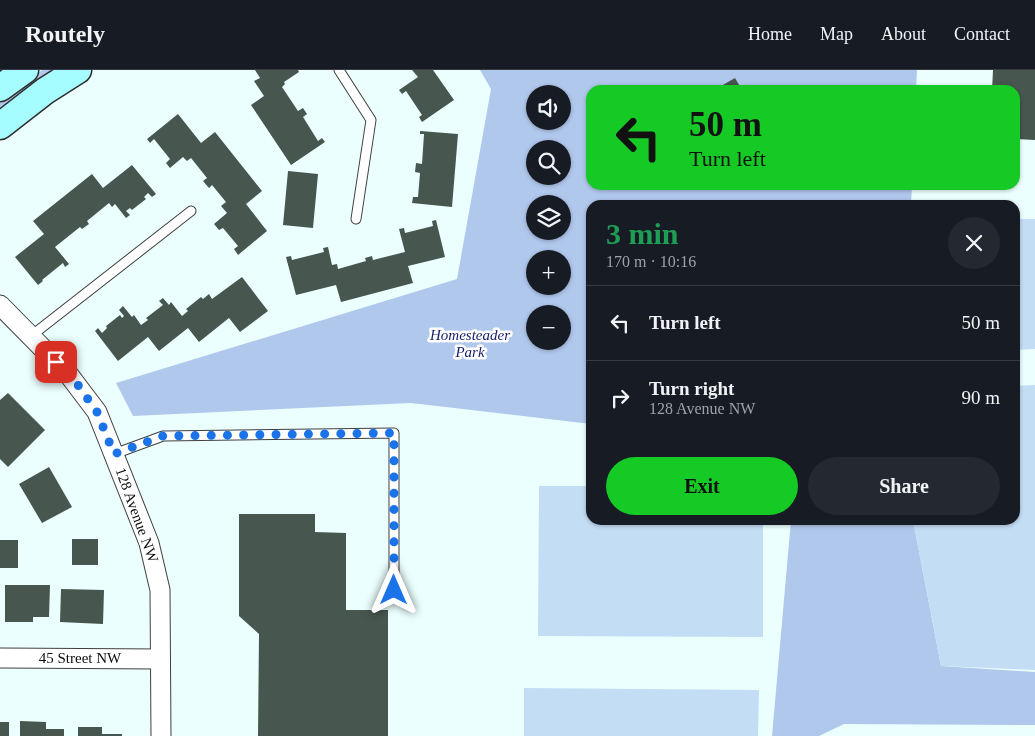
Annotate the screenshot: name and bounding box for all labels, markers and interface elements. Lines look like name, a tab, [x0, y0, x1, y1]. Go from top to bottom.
text: Routely	[25, 21, 105, 47]
text: Home	[748, 24, 792, 44]
text: Map	[820, 24, 853, 44]
text: About	[881, 24, 926, 44]
text: Contact	[954, 24, 1010, 44]
map controls	[526, 85, 571, 350]
button: sound	[526, 85, 571, 130]
icon: left	[606, 105, 671, 170]
text: 50 m	[689, 105, 762, 144]
button: search	[526, 140, 571, 185]
text: Turn left	[689, 146, 766, 171]
button: layers	[526, 195, 571, 240]
text: 3 min	[606, 217, 679, 250]
button: close	[948, 217, 1000, 269]
button: +	[526, 250, 571, 295]
text: 170 m · 10:16	[606, 253, 696, 270]
button: −	[526, 305, 571, 350]
icon: left	[606, 309, 634, 337]
text: Turn left	[649, 312, 721, 333]
text: 50 m	[961, 312, 1000, 333]
park label: Homesteader Park	[429, 327, 510, 360]
pin	[35, 341, 77, 383]
icon: arrive	[42, 348, 70, 376]
text: Turn right	[649, 378, 734, 399]
icon: right	[606, 384, 634, 412]
text: 90 m	[961, 387, 1000, 408]
text: 128 Avenue NW	[649, 400, 755, 417]
button: Exit	[606, 457, 798, 515]
button: Share	[808, 457, 1000, 515]
street label: 128 Avenue NW	[112, 465, 162, 565]
position arrow	[367, 563, 419, 615]
street label: 45 Street NW	[39, 650, 122, 666]

